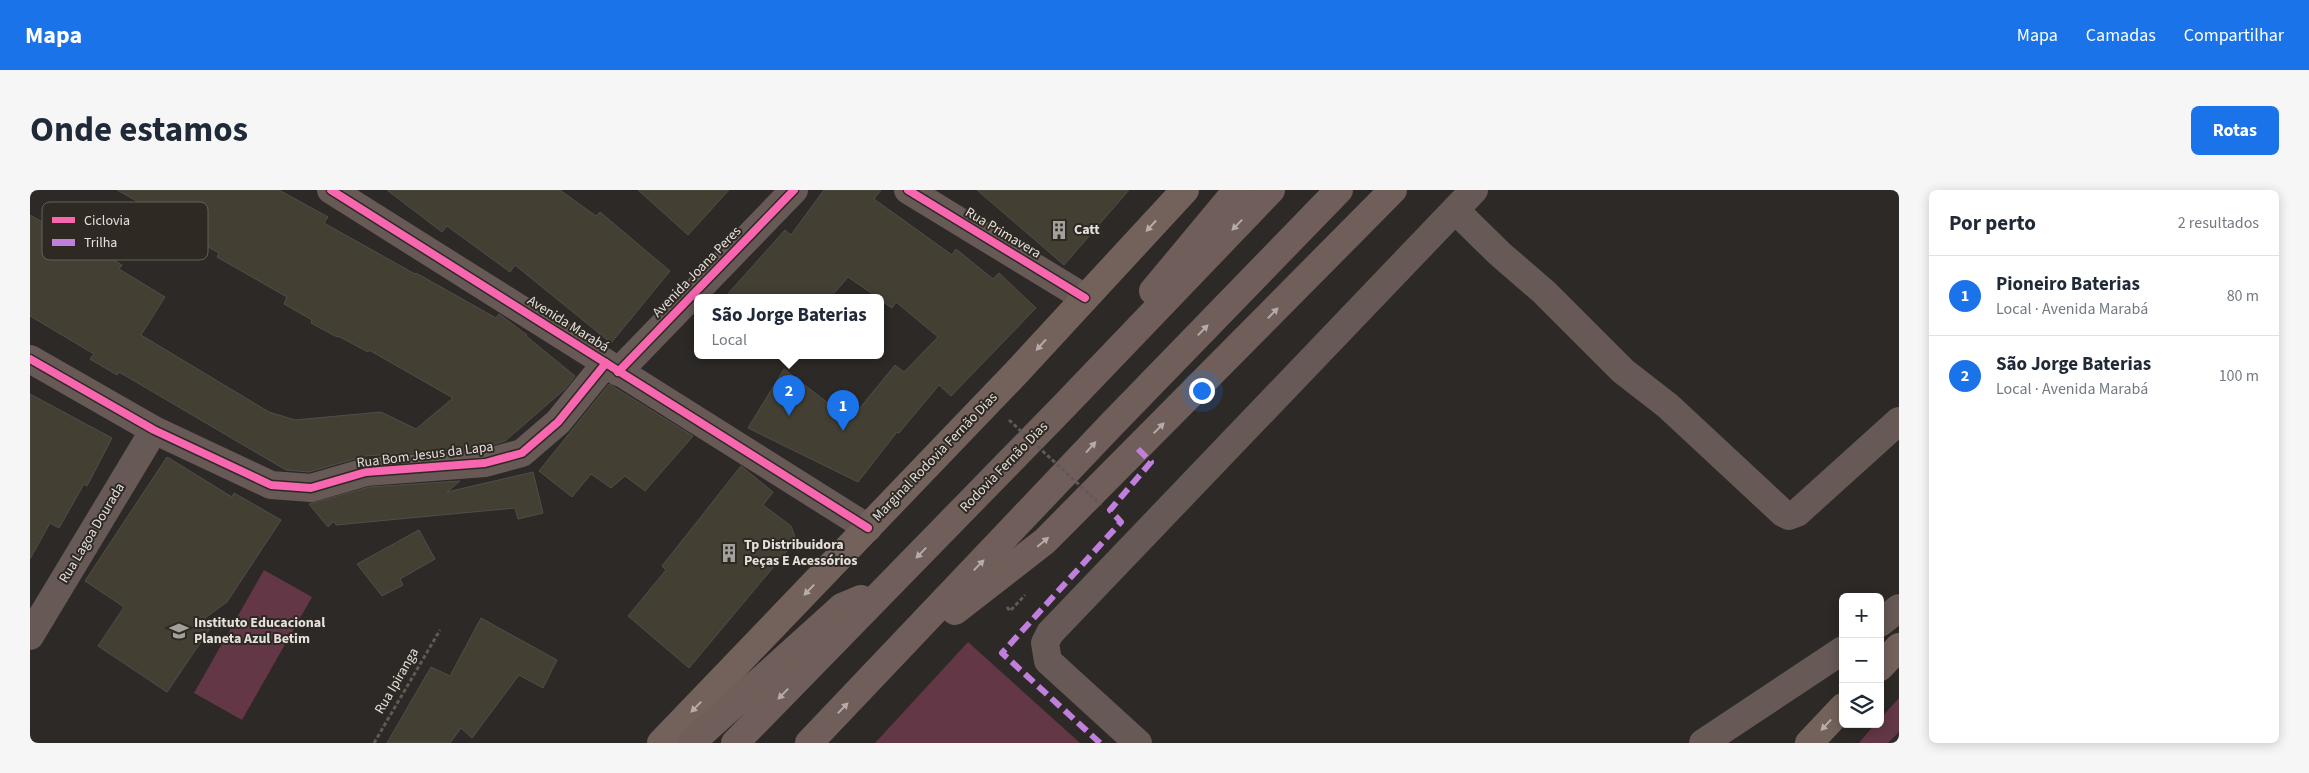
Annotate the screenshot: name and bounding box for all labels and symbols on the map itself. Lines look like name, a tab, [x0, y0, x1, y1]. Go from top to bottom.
legend	[42, 202, 208, 260]
street label: Rua Primavera	[961, 202, 1045, 264]
text: Ciclovia	[84, 211, 130, 231]
building icon: Catt	[1048, 219, 1070, 241]
one-way arrow	[1146, 219, 1157, 232]
one-way arrow	[1231, 219, 1243, 231]
place label: Catt	[1074, 220, 1100, 240]
street label: Avenida Joana Peres	[648, 222, 746, 322]
text: Trilha	[84, 233, 117, 253]
street label: Avenida Marabá	[523, 291, 613, 357]
one-way arrow	[1267, 307, 1279, 319]
one-way arrow	[1197, 324, 1209, 336]
one-way arrow	[1035, 339, 1047, 351]
pin: 2	[773, 375, 805, 416]
your location	[1189, 378, 1215, 404]
street label: Marginal Rodovia Fernão Dias	[868, 388, 1002, 526]
pin: 1	[827, 390, 859, 431]
street label: Rodovia Fernão Dias	[955, 417, 1053, 517]
one-way arrow	[1153, 422, 1165, 434]
street label: Rua Bom Jesus da Lapa	[355, 437, 495, 473]
one-way arrow	[1085, 442, 1097, 454]
street label: Rua Lagoa Dourada	[54, 479, 130, 587]
place label: Tp Distribuidora Peças E Acessórios	[744, 535, 858, 571]
one-way arrow	[1037, 537, 1050, 548]
building icon: Tp Distribuidora Peças E Acessórios	[718, 542, 740, 564]
one-way arrow	[915, 546, 927, 558]
one-way arrow	[973, 560, 985, 572]
one-way arrow	[803, 583, 815, 595]
place label: Instituto Educacional Planeta Azul Betim	[194, 613, 325, 649]
school or university icon: Instituto Educacional Planeta Azul Betim	[168, 620, 190, 642]
street label: Rua Ipiranga	[370, 644, 424, 718]
one-way arrow	[777, 688, 789, 700]
one-way arrow	[690, 701, 702, 713]
one-way arrow	[837, 702, 849, 714]
one-way arrow	[1820, 719, 1832, 731]

